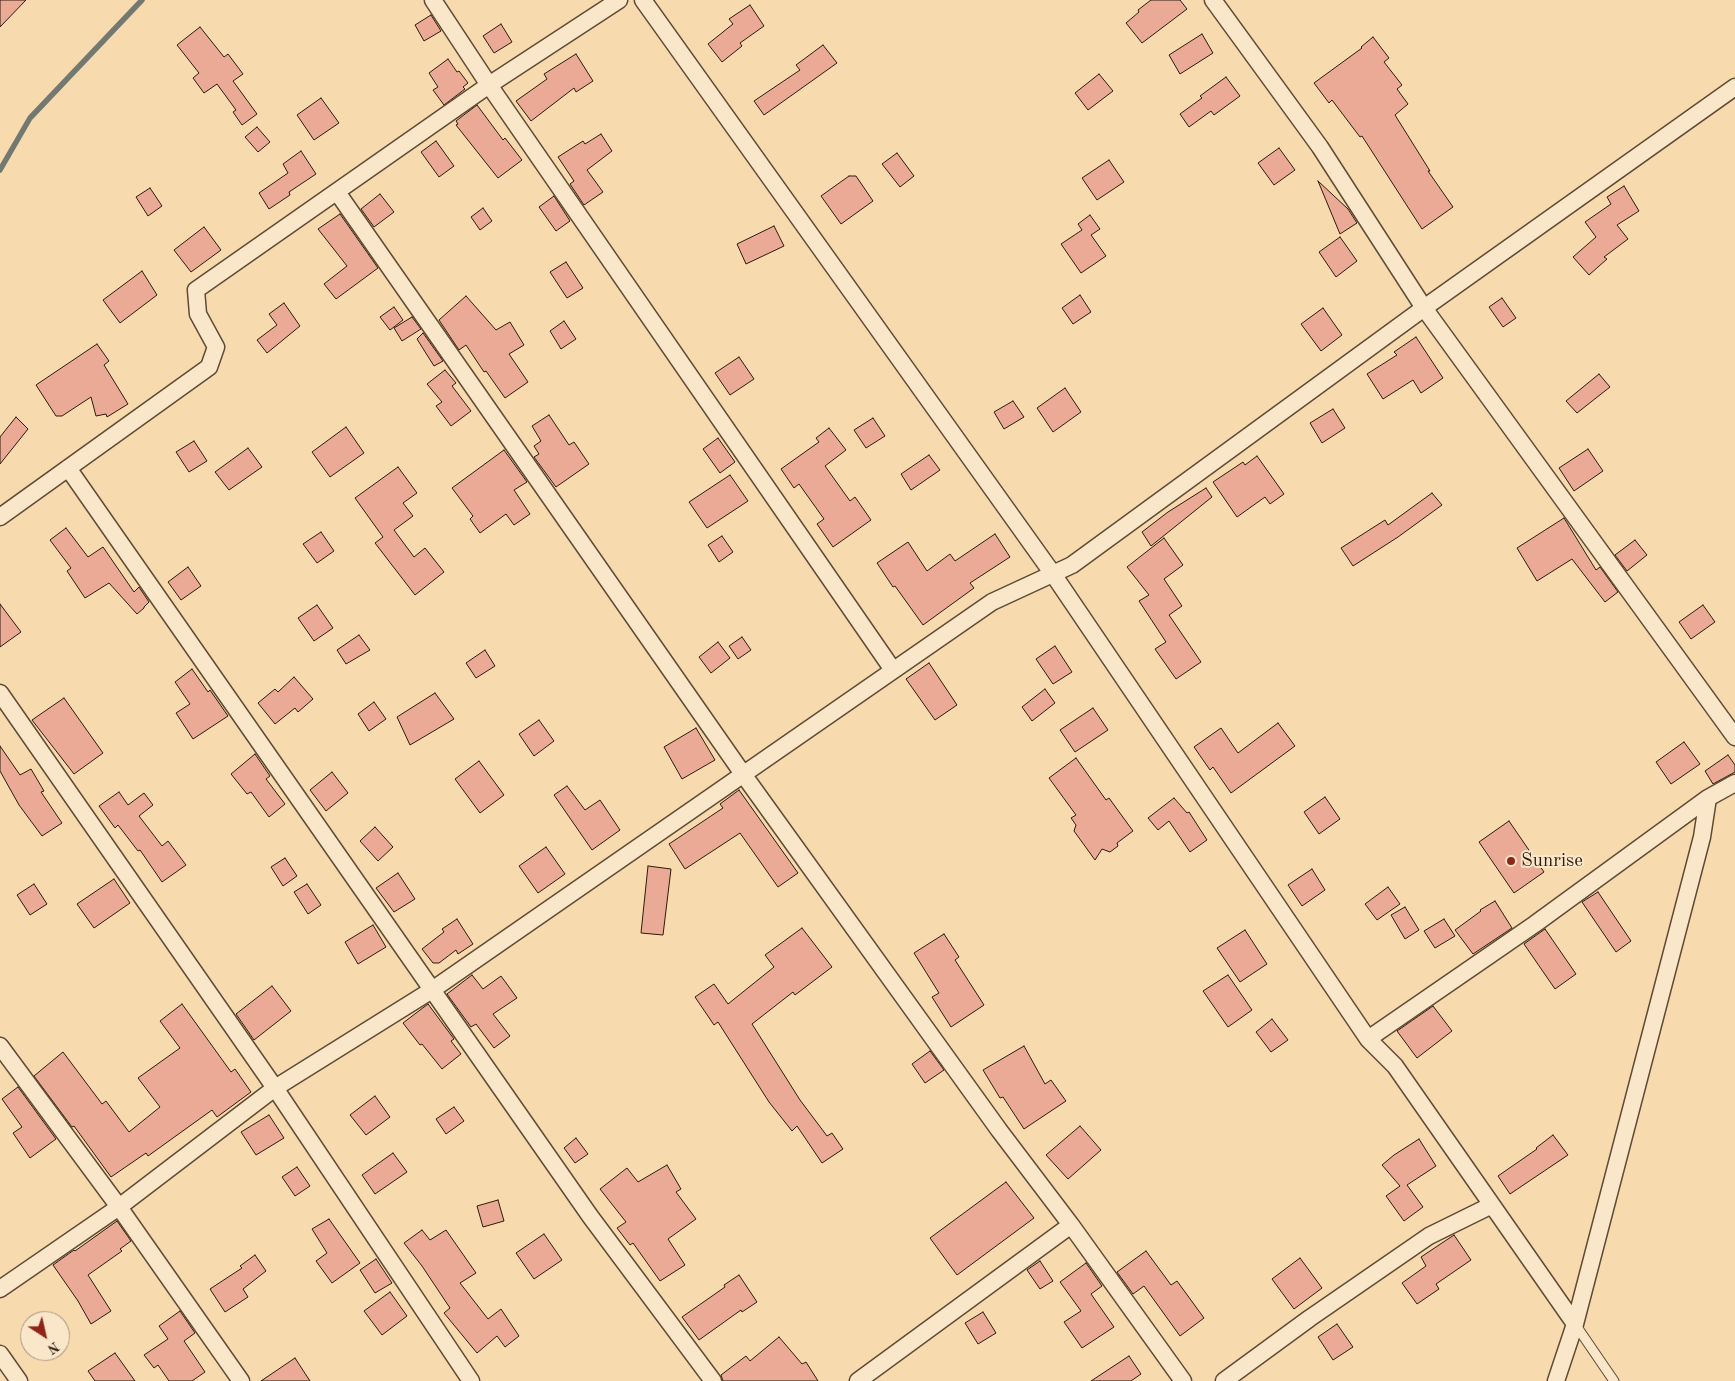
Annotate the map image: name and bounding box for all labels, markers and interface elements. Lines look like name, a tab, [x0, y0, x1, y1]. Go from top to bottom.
place label: Sunrise	[1521, 850, 1583, 872]
marker: Sunrise	[1505, 855, 1517, 867]
north arrow	[20, 1311, 70, 1361]
text: N	[45, 1339, 61, 1356]

